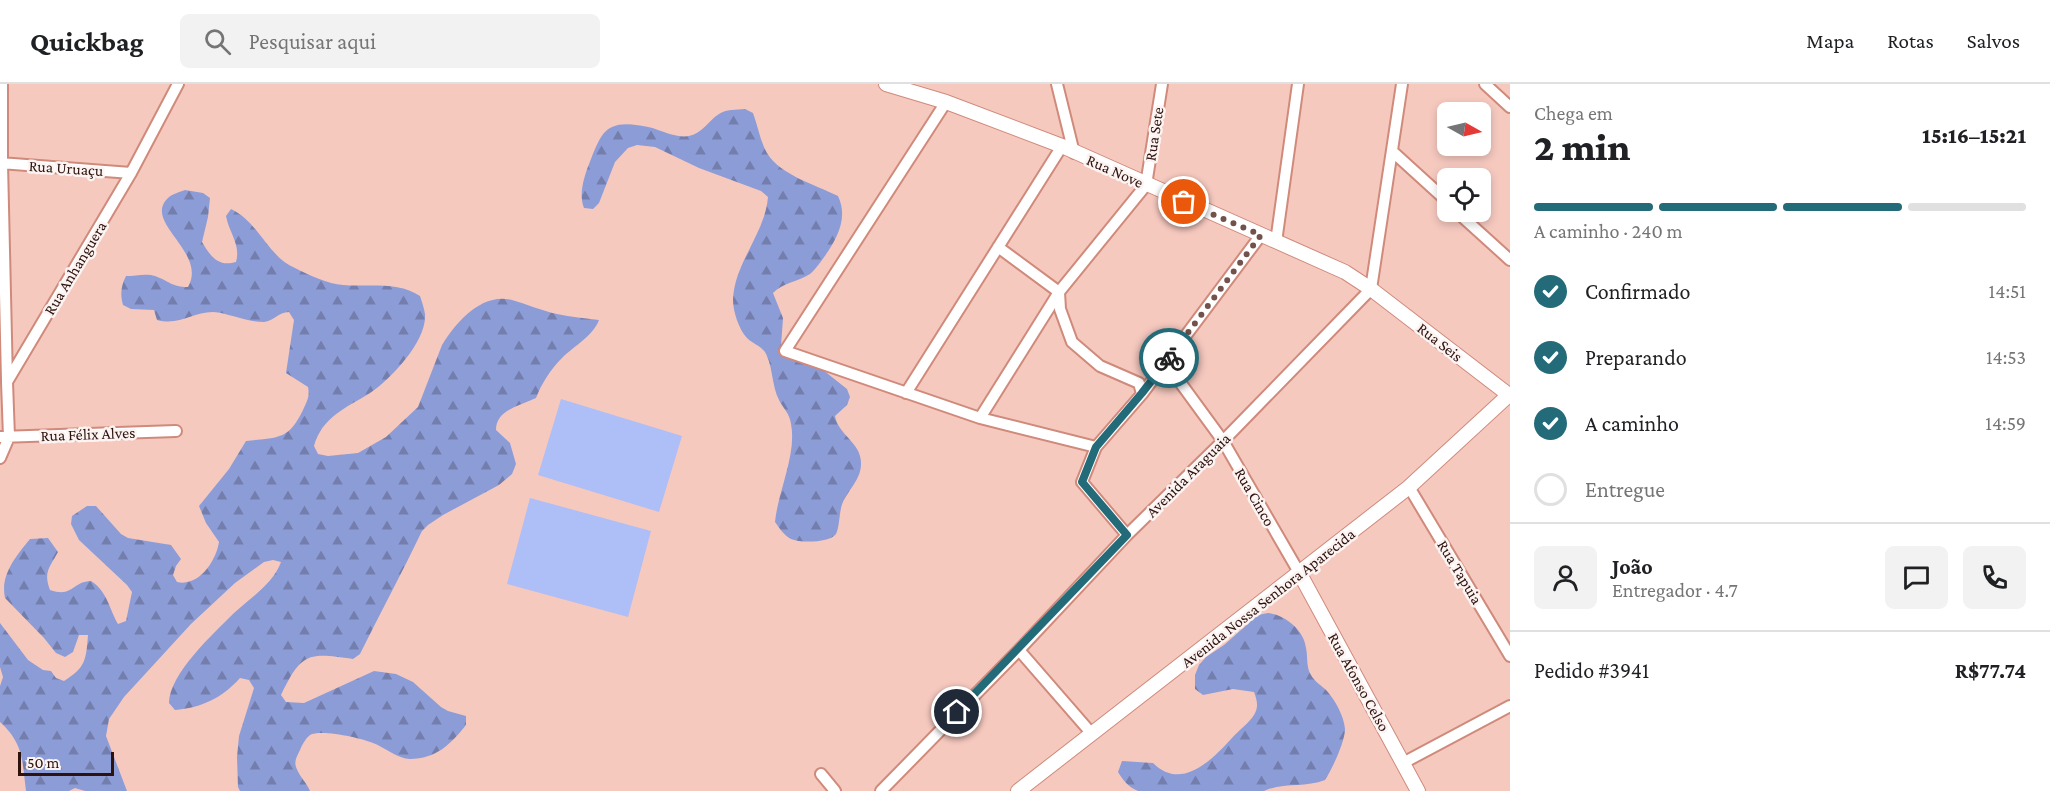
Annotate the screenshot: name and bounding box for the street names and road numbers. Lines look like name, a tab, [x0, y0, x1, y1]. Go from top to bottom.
street label: Rua Sete	[1141, 106, 1167, 162]
street label: Rua Nove	[1084, 151, 1146, 191]
street label: Rua Uruaçu	[28, 157, 104, 180]
street label: Rua Anhanguera	[40, 218, 111, 318]
street label: Rua Seis	[1414, 319, 1466, 365]
street label: Rua Félix Alves	[40, 424, 136, 444]
street label: Avenida Araguaia	[1142, 429, 1235, 521]
street label: Rua Cinco	[1232, 465, 1278, 529]
street label: Avenida Nossa Senhora Aparecida	[1178, 525, 1359, 672]
street label: Rua Tapuia	[1433, 537, 1486, 608]
street label: Rua Afonso Celso	[1325, 630, 1393, 734]

